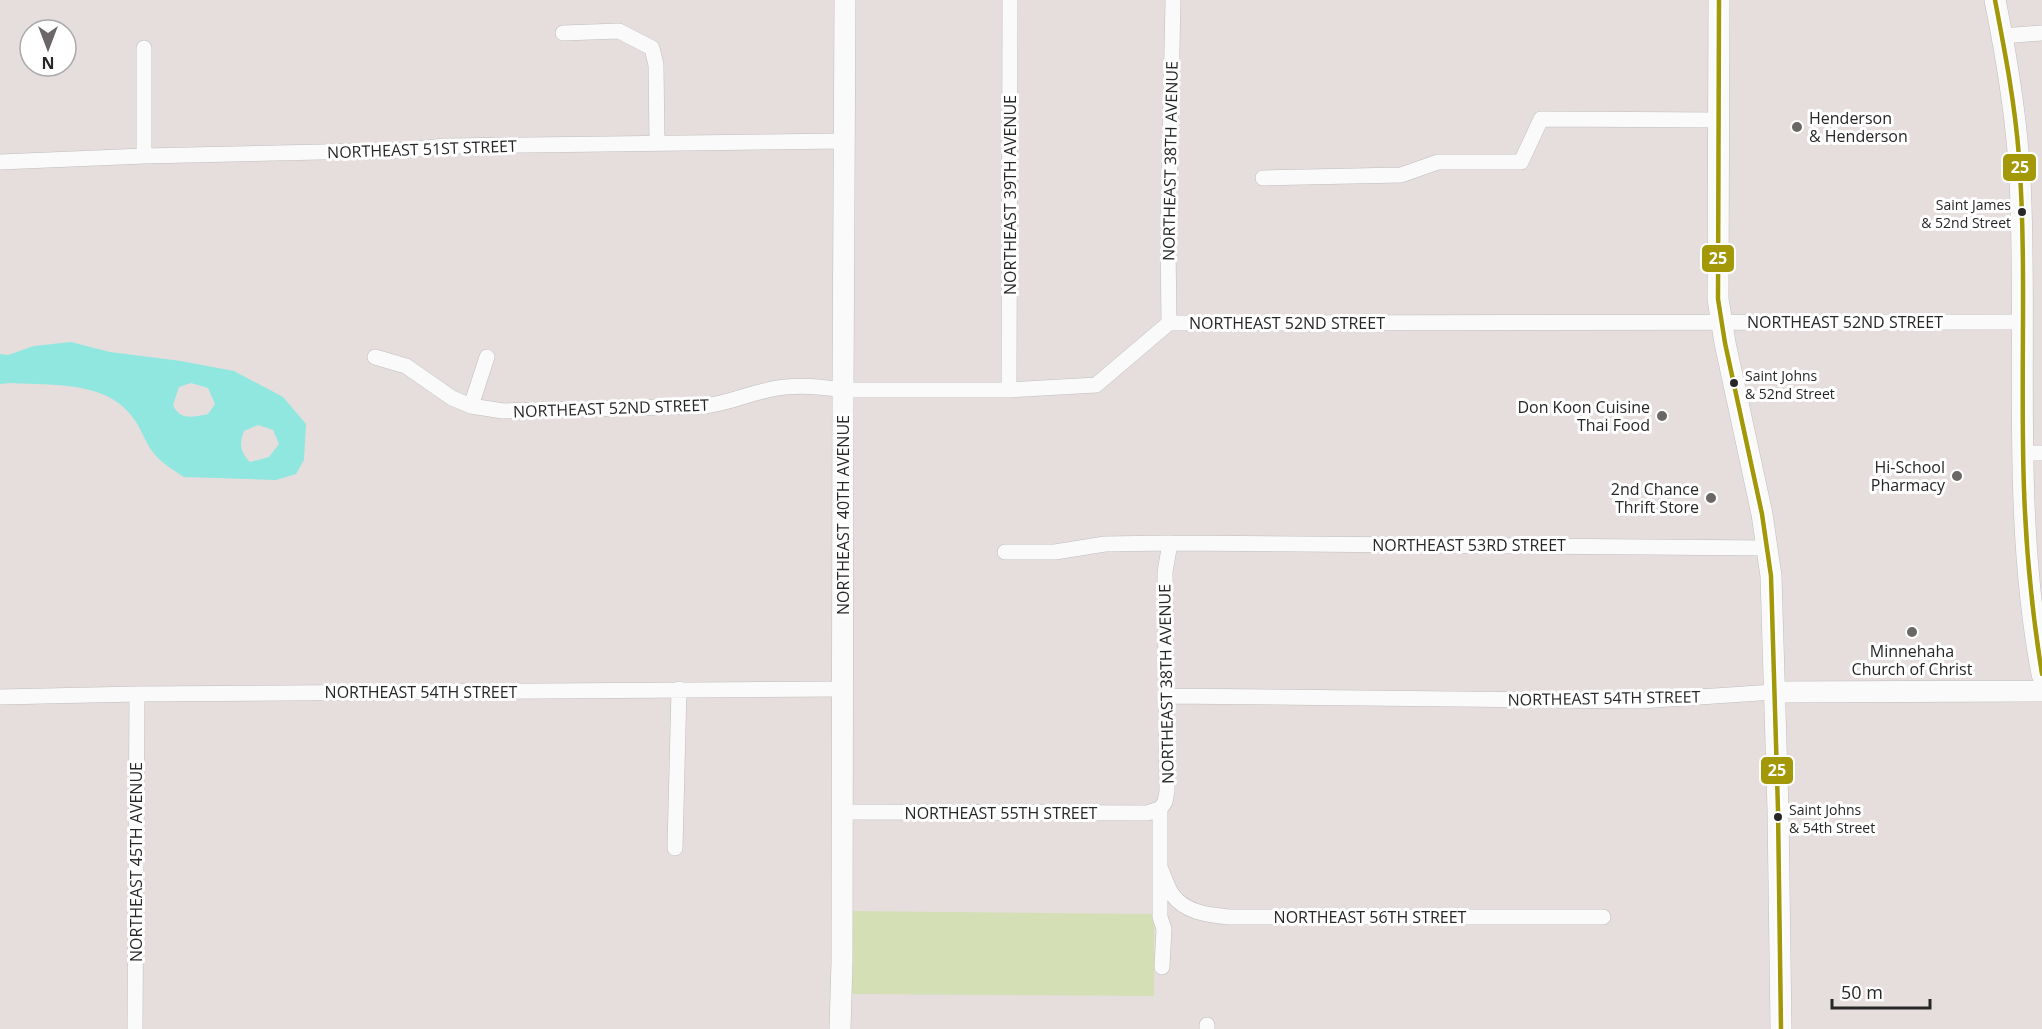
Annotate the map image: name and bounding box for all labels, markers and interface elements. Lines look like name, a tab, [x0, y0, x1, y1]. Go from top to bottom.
north arrow	[18, 18, 78, 78]
text: N	[41, 52, 55, 74]
street label: NORTHEAST 38TH AVENUE	[1157, 61, 1183, 261]
street label: NORTHEAST 39TH AVENUE	[999, 95, 1021, 295]
place label: Henderson & Henderson	[1809, 107, 1908, 147]
marker: Henderson & Henderson	[1790, 120, 1804, 134]
street label: NORTHEAST 51ST STREET	[327, 135, 517, 163]
line badge: 25	[2002, 153, 2037, 182]
text: 25	[2011, 156, 2029, 178]
place label: Saint James & 52nd Street	[1921, 195, 2011, 232]
marker: Saint James & 52nd Street	[2016, 206, 2028, 218]
line badge: 25	[1701, 244, 1735, 273]
text: 25	[1709, 247, 1727, 269]
street label: NORTHEAST 52ND STREET	[1747, 311, 1943, 333]
street label: NORTHEAST 52ND STREET	[1189, 312, 1385, 334]
place label: Saint Johns & 52nd Street	[1745, 366, 1835, 403]
marker: Saint Johns & 52nd Street	[1728, 377, 1740, 389]
street label: NORTHEAST 52ND STREET	[513, 394, 709, 422]
place label: Don Koon Cuisine Thai Food	[1517, 396, 1650, 436]
marker: Don Koon Cuisine Thai Food	[1655, 409, 1669, 423]
street label: NORTHEAST 40TH AVENUE	[832, 415, 854, 615]
place label: Hi-School Pharmacy	[1871, 456, 1946, 496]
marker: Hi-School Pharmacy	[1950, 469, 1964, 483]
place label: 2nd Chance Thrift Store	[1611, 478, 1699, 518]
marker: 2nd Chance Thrift Store	[1704, 491, 1718, 505]
street label: NORTHEAST 53RD STREET	[1372, 534, 1566, 556]
street label: NORTHEAST 38TH AVENUE	[1153, 584, 1179, 784]
marker: Minnehaha Church of Christ	[1905, 625, 1919, 639]
place label: Minnehaha Church of Christ	[1852, 640, 1973, 680]
street label: NORTHEAST 54TH STREET	[325, 681, 518, 703]
street label: NORTHEAST 54TH STREET	[1507, 685, 1701, 711]
line badge: 25	[1760, 756, 1794, 785]
text: 25	[1768, 759, 1786, 781]
street label: NORTHEAST 45TH AVENUE	[125, 762, 147, 962]
place label: Saint Johns & 54th Street	[1789, 800, 1875, 837]
street label: NORTHEAST 55TH STREET	[905, 802, 1098, 824]
marker: Saint Johns & 54th Street	[1772, 811, 1784, 823]
street label: NORTHEAST 56TH STREET	[1274, 906, 1467, 928]
scale bar	[1832, 972, 1930, 1010]
text: 50 m	[1841, 980, 1883, 1004]

